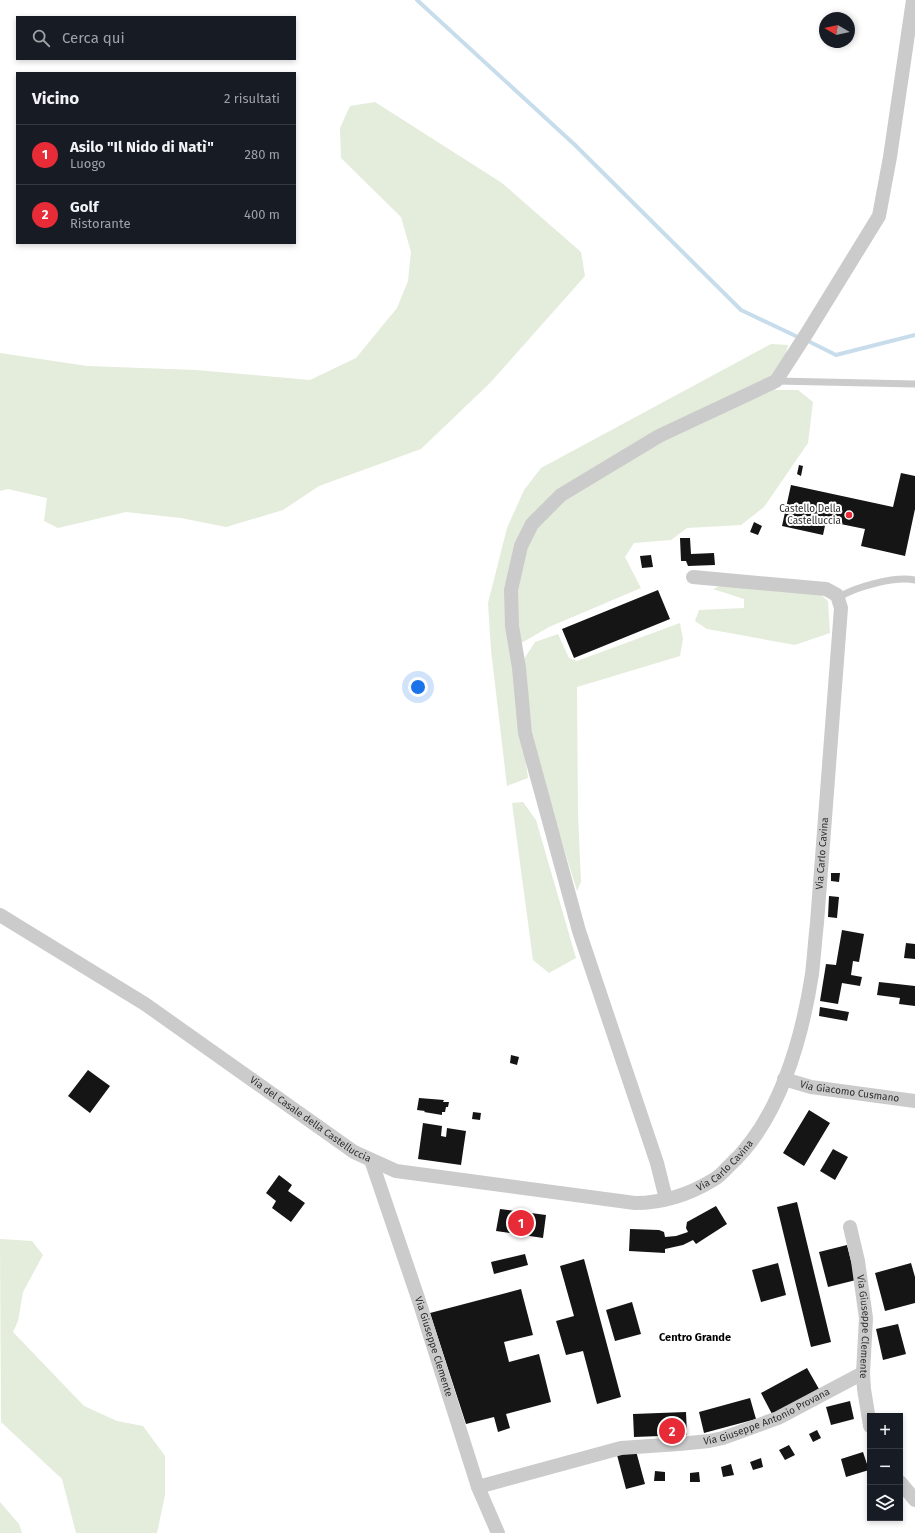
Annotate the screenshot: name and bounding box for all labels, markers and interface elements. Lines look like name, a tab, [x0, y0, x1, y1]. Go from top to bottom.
north arrow	[819, 12, 855, 48]
search box	[16, 16, 296, 60]
icon: search	[30, 27, 52, 49]
text: Cerca qui	[62, 29, 125, 47]
text: Vicino	[32, 88, 79, 109]
text: 2 risultati	[224, 91, 280, 106]
text: Asilo "Il Nido di Natì"	[70, 138, 214, 156]
text: 1	[42, 147, 48, 162]
text: 280 m	[245, 147, 280, 162]
text: Luogo	[70, 156, 106, 171]
text: Golf	[70, 198, 98, 216]
text: 2	[42, 207, 48, 222]
text: 400 m	[244, 207, 280, 222]
text: Ristorante	[70, 216, 131, 231]
place label: Castello Della Castelluccia	[779, 503, 841, 527]
marker: Castello Della Castelluccia	[844, 510, 854, 520]
your location	[408, 677, 428, 697]
street label: Via Carlo Cavina	[814, 817, 831, 890]
street label: Via del Casale della Castelluccia	[247, 1074, 373, 1165]
street label: Via Giacomo Cusmano	[798, 1078, 900, 1105]
street label: Via Carlo Cavina	[695, 1138, 756, 1194]
pin: 1	[508, 1208, 534, 1238]
street label: Via Giuseppe Clemente	[854, 1274, 872, 1379]
street label: Via Giuseppe Clemente	[412, 1295, 455, 1398]
district label: Centro Grande	[659, 1331, 731, 1344]
street label: Via Giuseppe Antonio Provana	[703, 1386, 832, 1448]
map controls	[867, 1413, 903, 1521]
button: +	[867, 1413, 903, 1449]
pin: 2	[659, 1416, 685, 1446]
button: −	[867, 1449, 903, 1485]
button: layers	[867, 1485, 903, 1521]

